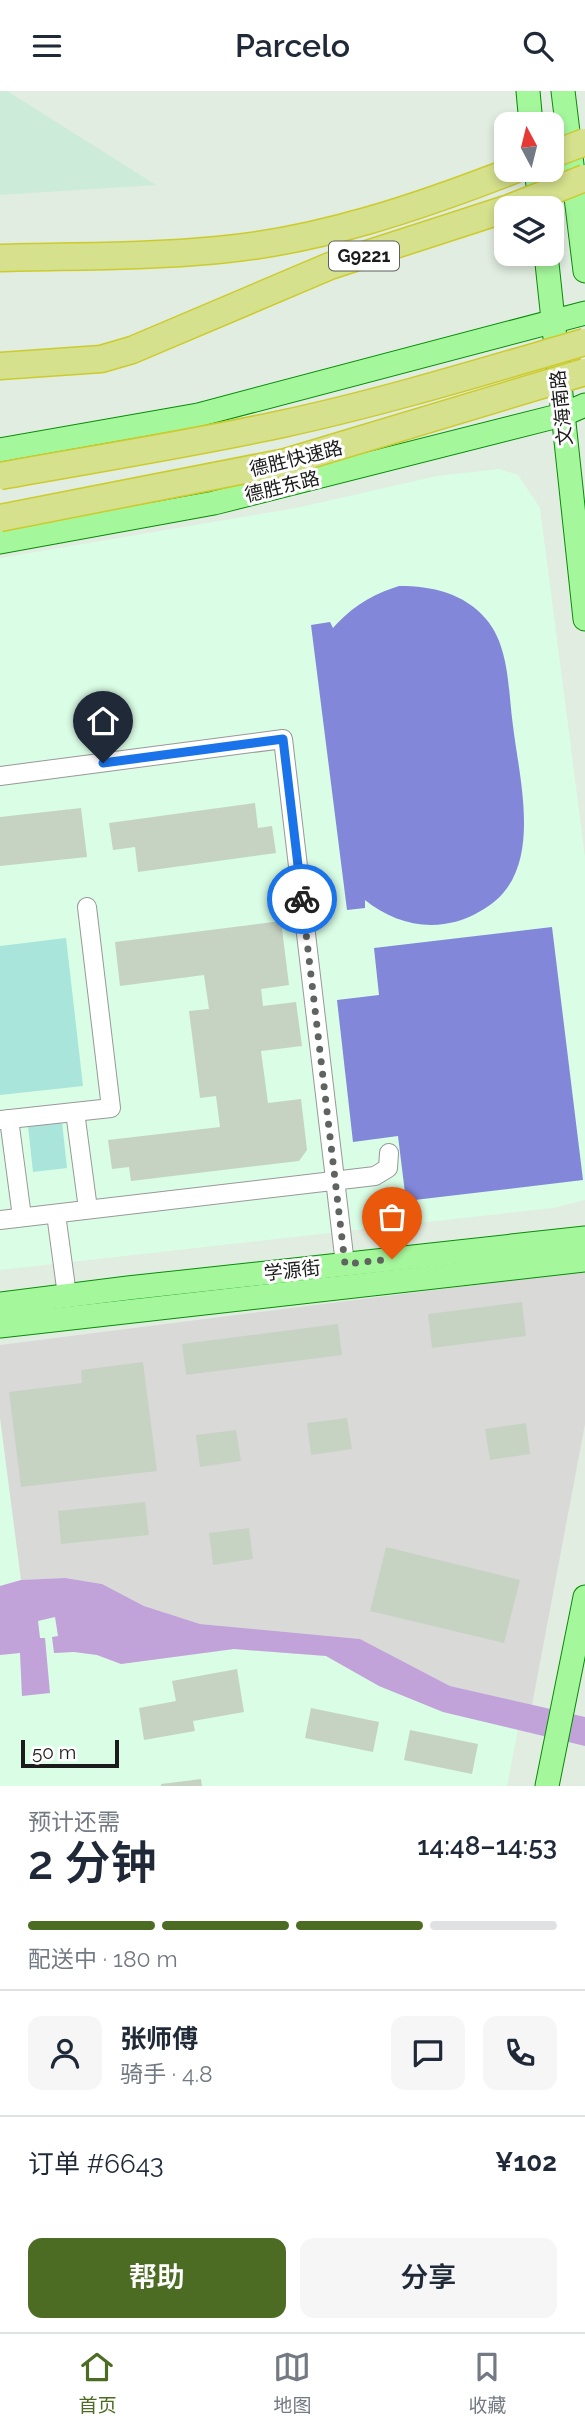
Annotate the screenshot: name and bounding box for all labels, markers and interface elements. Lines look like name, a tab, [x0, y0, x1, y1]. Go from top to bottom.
icon: menu	[28, 27, 66, 65]
text: Parcelo	[235, 27, 350, 64]
icon: search	[519, 27, 557, 65]
north arrow	[494, 112, 564, 182]
map controls	[494, 112, 564, 266]
button: layers	[494, 196, 564, 266]
road number: G9221	[329, 241, 399, 271]
street label: 文海南路	[546, 369, 576, 447]
street label: 德胜快速路	[247, 436, 345, 480]
street label: 德胜东路	[242, 466, 322, 506]
pin	[73, 691, 133, 763]
icon: home	[84, 702, 122, 740]
courier	[267, 864, 337, 934]
icon: bike	[283, 880, 321, 918]
pin	[362, 1187, 422, 1259]
icon: bag	[373, 1198, 411, 1236]
street label: 学源街	[262, 1256, 322, 1284]
scale bar	[21, 1737, 119, 1769]
text: 50 m	[32, 1741, 76, 1763]
text: 预计还需	[28, 1808, 120, 1835]
text: 14:48–14:53	[417, 1831, 557, 1861]
text: 2 分钟	[28, 1836, 157, 1890]
text: 配送中 · 180 m	[28, 1945, 178, 1972]
button: person	[28, 2016, 102, 2090]
button: chat	[391, 2016, 465, 2090]
button: phone	[483, 2016, 557, 2090]
text: 张师傅	[120, 2024, 198, 2054]
text: 骑手 · 4.8	[120, 2060, 213, 2087]
text: ¥102	[495, 2147, 557, 2177]
text: 订单 #6643	[28, 2149, 164, 2179]
button: 帮助	[28, 2238, 286, 2318]
button: 分享	[300, 2238, 557, 2318]
tab: 首页	[78, 2348, 117, 2417]
tab: 地图	[273, 2348, 312, 2417]
tab: 收藏	[468, 2348, 507, 2417]

